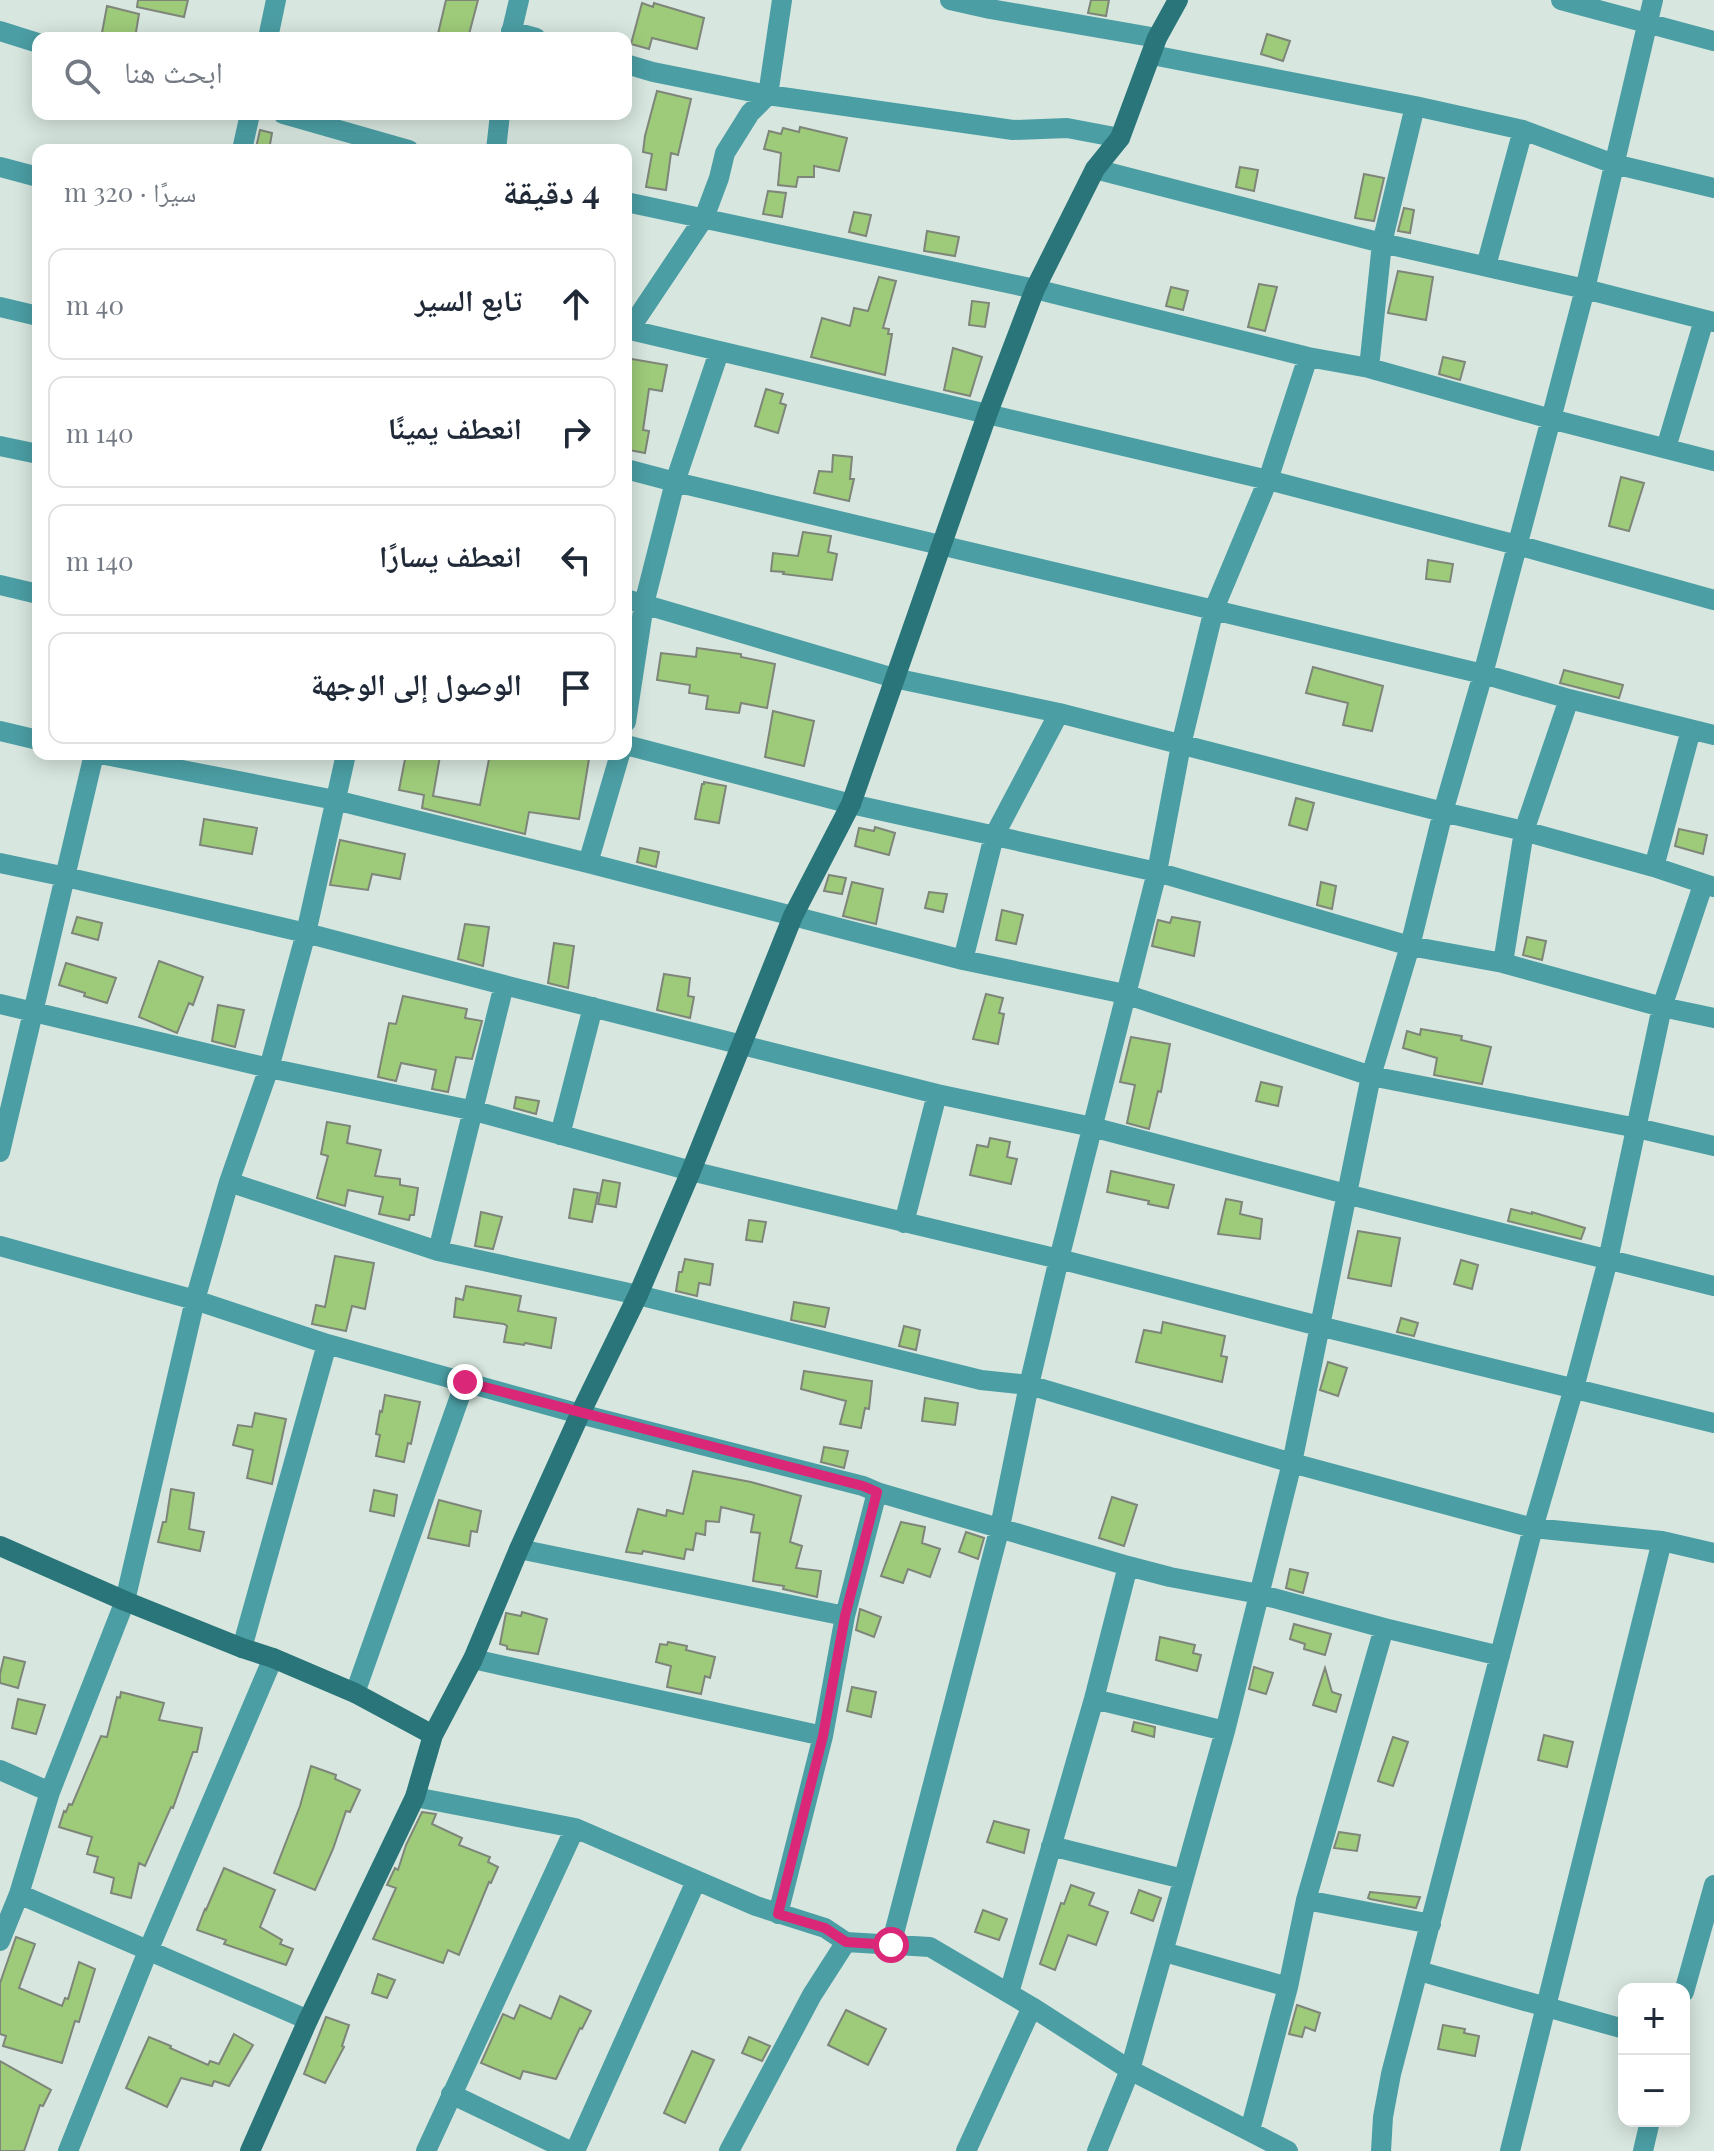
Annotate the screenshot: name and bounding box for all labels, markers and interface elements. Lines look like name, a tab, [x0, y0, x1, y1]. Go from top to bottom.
search box	[32, 32, 632, 120]
text: ابحث هنا	[124, 51, 223, 91]
icon: search	[60, 54, 104, 98]
text: 4 دقيقة	[503, 167, 600, 213]
text: سيرًا · 320 m	[64, 174, 196, 209]
text: تابع السير	[415, 279, 522, 319]
icon: ahead	[554, 282, 598, 326]
text: 40 m	[66, 287, 124, 322]
text: انعطف يمينًا	[388, 407, 522, 447]
icon: right	[554, 410, 598, 454]
text: 140 m	[66, 415, 134, 450]
text: انعطف يسارًا	[379, 535, 522, 575]
icon: left	[554, 538, 598, 582]
text: 140 m	[66, 543, 134, 578]
text: الوصول إلى الوجهة	[311, 663, 522, 703]
icon: arrive	[554, 666, 598, 710]
route end	[447, 1364, 483, 1400]
route start	[873, 1927, 909, 1963]
map controls	[1618, 1983, 1690, 2127]
button: +	[1618, 1983, 1690, 2055]
button: −	[1618, 2055, 1690, 2127]

